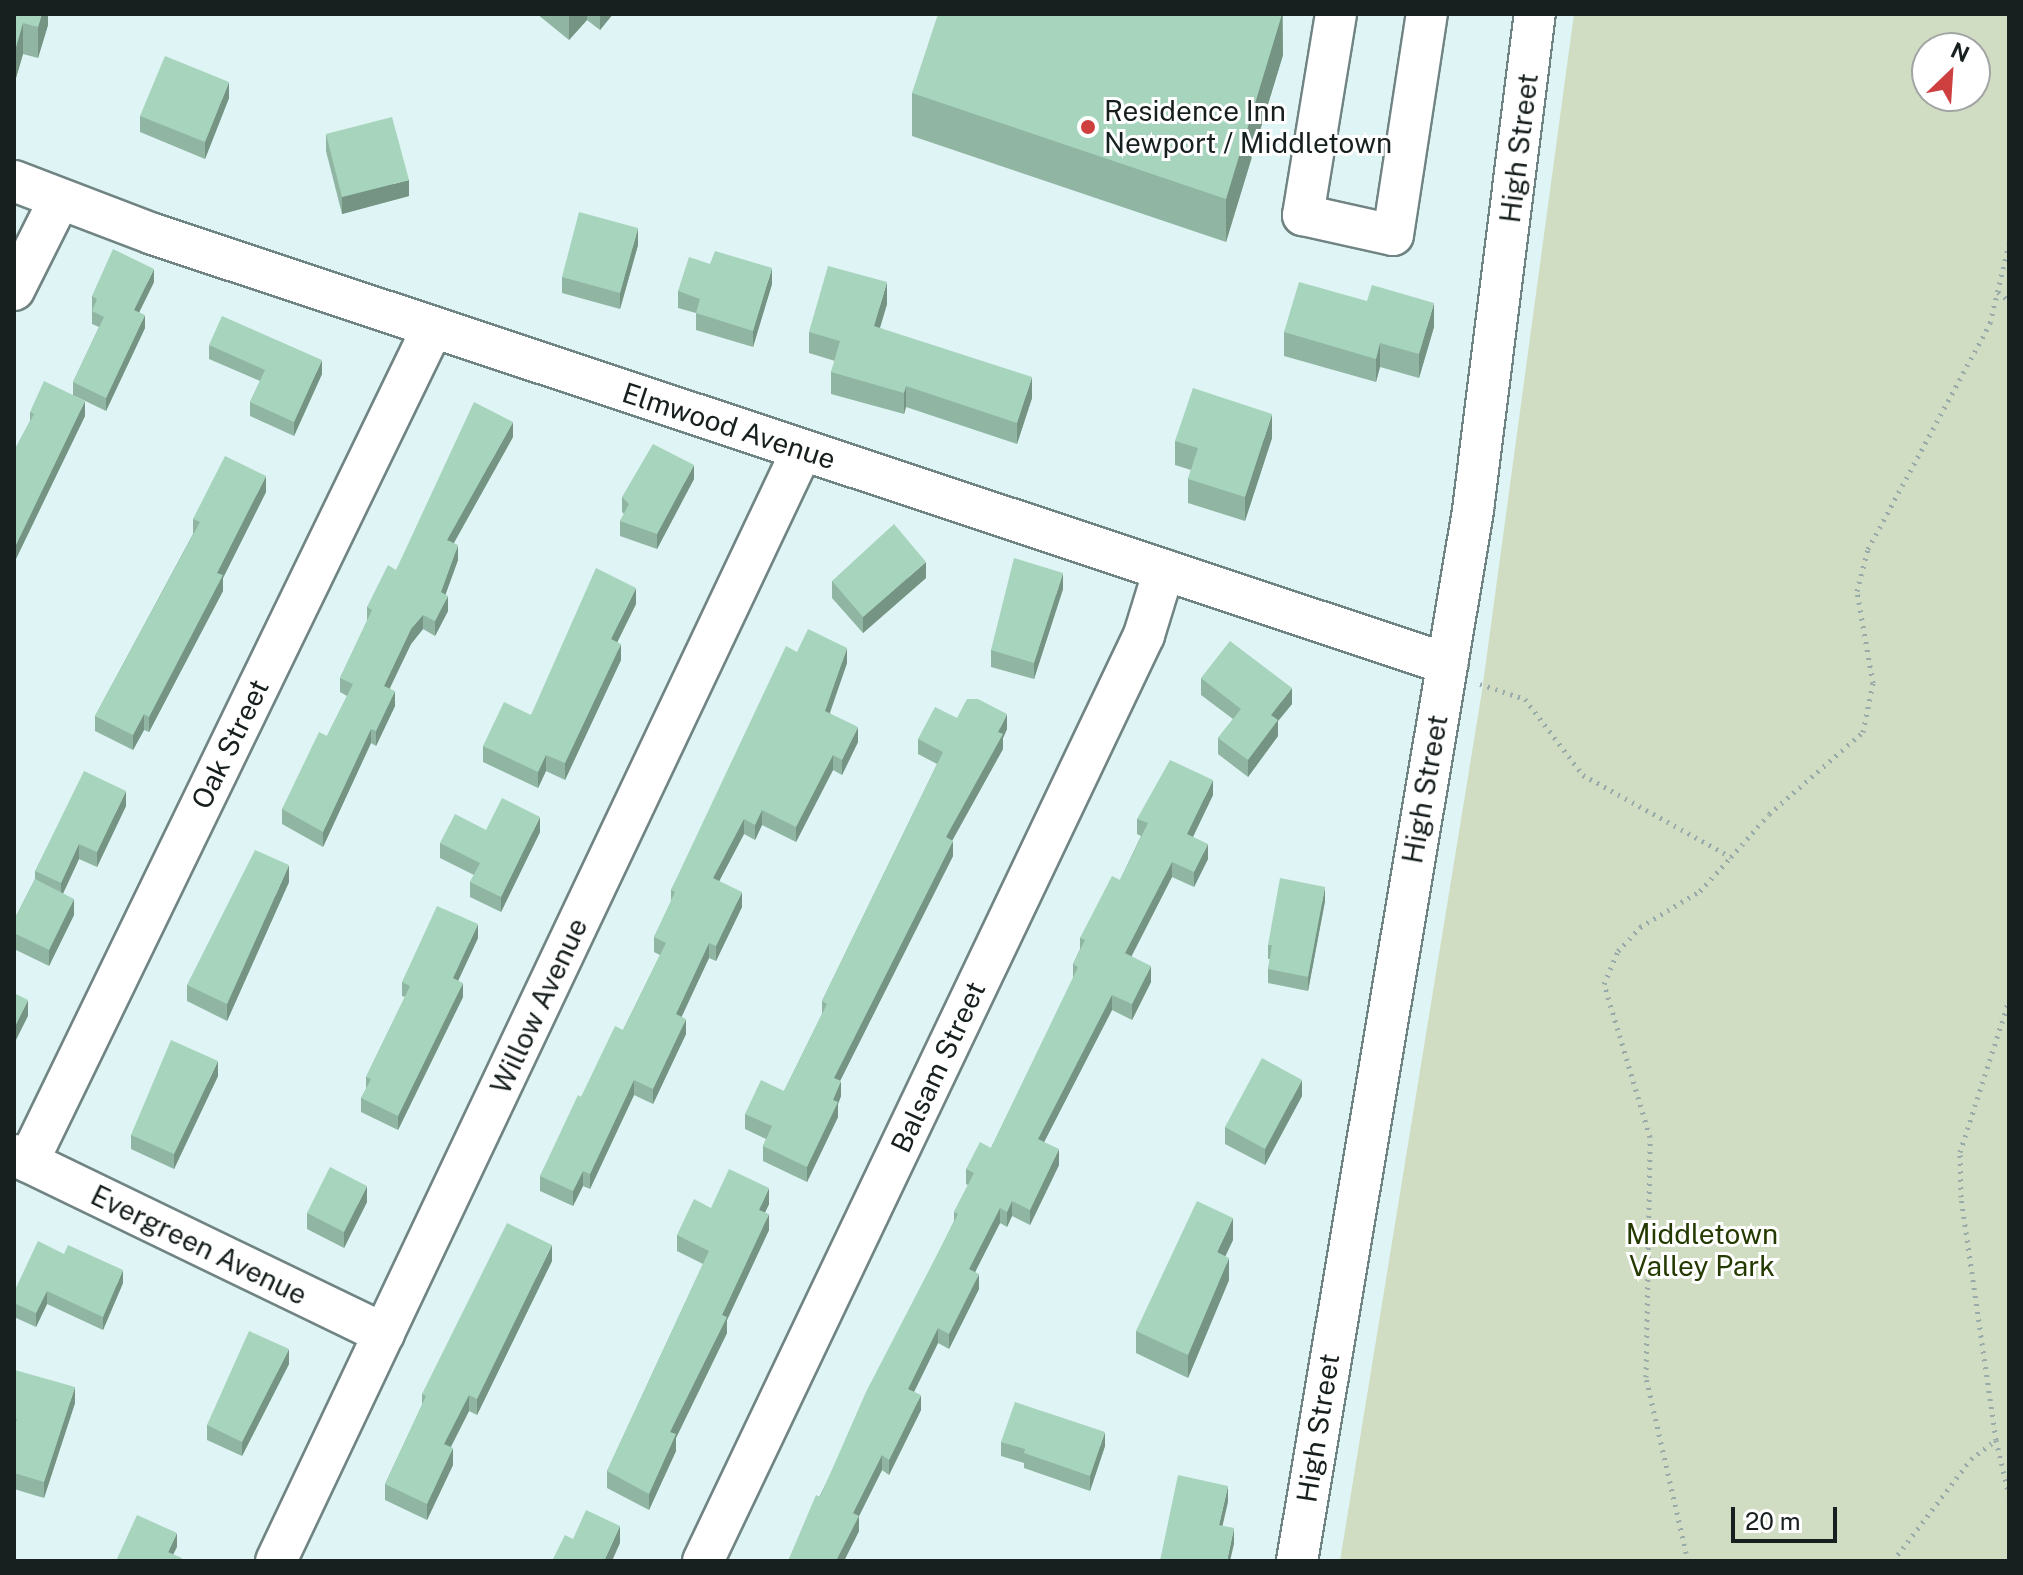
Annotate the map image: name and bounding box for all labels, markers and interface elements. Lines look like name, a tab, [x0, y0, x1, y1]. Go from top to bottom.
north arrow	[1911, 32, 1991, 112]
text: N	[1947, 37, 1974, 67]
street label: High Street	[1493, 71, 1545, 225]
place label: Residence Inn Newport / Middletown	[1104, 94, 1392, 160]
marker: Residence Inn Newport / Middletown	[1079, 118, 1097, 136]
street label: Elmwood Avenue	[618, 376, 840, 476]
street label: Oak Street	[184, 674, 276, 814]
street label: High Street	[1395, 712, 1455, 866]
street label: Willow Avenue	[484, 913, 594, 1099]
street label: Balsam Street	[884, 976, 992, 1158]
street label: Evergreen Avenue	[86, 1178, 312, 1312]
park label: Middletown Valley Park	[1626, 1217, 1778, 1283]
street label: High Street	[1290, 1351, 1346, 1505]
scale bar	[1735, 1491, 1841, 1541]
text: 20 m	[1745, 1507, 1801, 1535]

